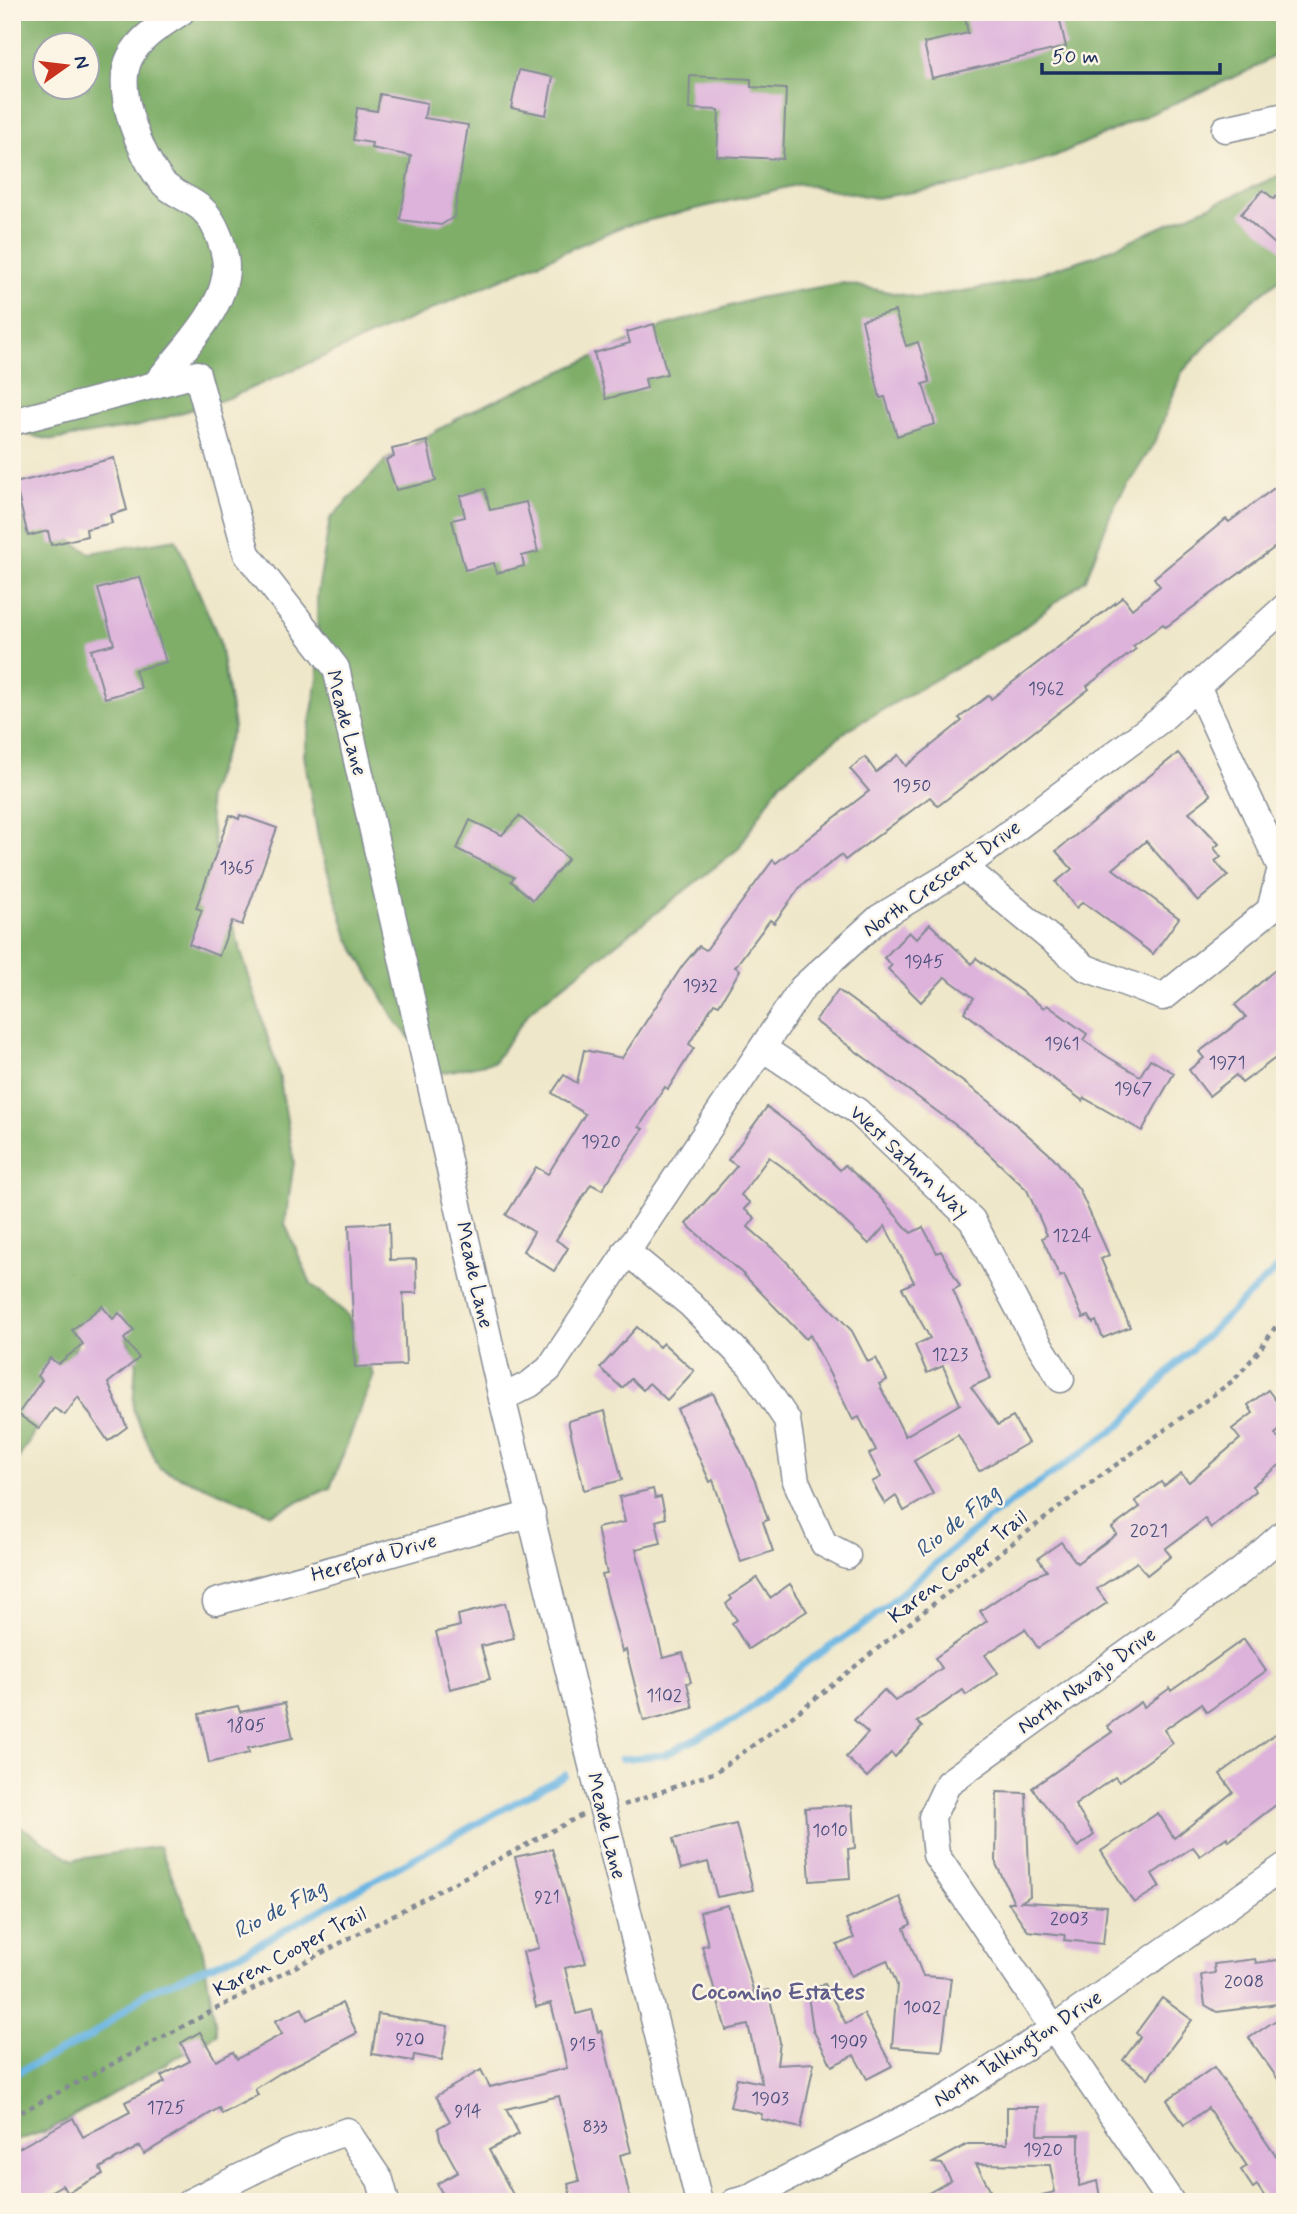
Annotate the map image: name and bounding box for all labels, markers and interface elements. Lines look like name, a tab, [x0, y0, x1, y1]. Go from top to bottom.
north arrow	[32, 32, 102, 102]
scale bar	[1042, 32, 1220, 76]
text: 50 m	[1052, 43, 1099, 71]
text: N	[67, 53, 95, 71]
street label: Meade Lane	[318, 667, 374, 779]
house number: 1962	[1028, 677, 1064, 701]
house number: 1950	[893, 774, 931, 798]
street label: North Crescent Drive	[858, 814, 1026, 944]
house number: 1365	[220, 856, 255, 880]
house number: 1945	[904, 950, 944, 974]
house number: 1932	[683, 974, 718, 998]
house number: 1961	[1044, 1032, 1080, 1056]
house number: 1971	[1209, 1051, 1245, 1075]
house number: 1967	[1114, 1077, 1152, 1101]
street label: West Saturn Way	[843, 1099, 975, 1225]
house number: 1920	[581, 1130, 621, 1154]
street label: Meade Lane	[448, 1219, 500, 1331]
house number: 1224	[1053, 1224, 1091, 1248]
house number: 1223	[932, 1343, 968, 1367]
water label: Rio de Flag	[909, 1478, 1008, 1565]
street label: Karen Cooper Trail	[883, 1504, 1033, 1630]
house number: 2021	[1130, 1519, 1168, 1543]
street label: Hereford Drive	[308, 1527, 441, 1591]
street label: North Navajo Drive	[1012, 1621, 1162, 1741]
house number: 1102	[646, 1684, 682, 1708]
house number: 1805	[226, 1714, 266, 1738]
street label: Meade Lane	[579, 1770, 633, 1882]
house number: 1010	[812, 1819, 848, 1843]
water label: Rio de Flag	[228, 1873, 333, 1947]
house number: 921	[534, 1886, 560, 1910]
street label: Karen Cooper Trail	[209, 1900, 371, 2004]
house number: 2003	[1050, 1907, 1088, 1931]
house number: 2008	[1224, 1970, 1264, 1994]
district label: Coconino Estates	[691, 1978, 866, 2008]
street label: North Talkington Drive	[928, 1984, 1109, 2116]
house number: 1002	[903, 1996, 941, 2020]
house number: 920	[395, 2028, 425, 2052]
house number: 1909	[830, 2030, 868, 2054]
house number: 915	[570, 2033, 596, 2057]
house number: 1903	[751, 2087, 789, 2111]
house number: 1725	[147, 2096, 186, 2120]
house number: 914	[454, 2100, 482, 2124]
house number: 833	[582, 2115, 608, 2139]
house number: 1920	[1023, 2138, 1063, 2162]

